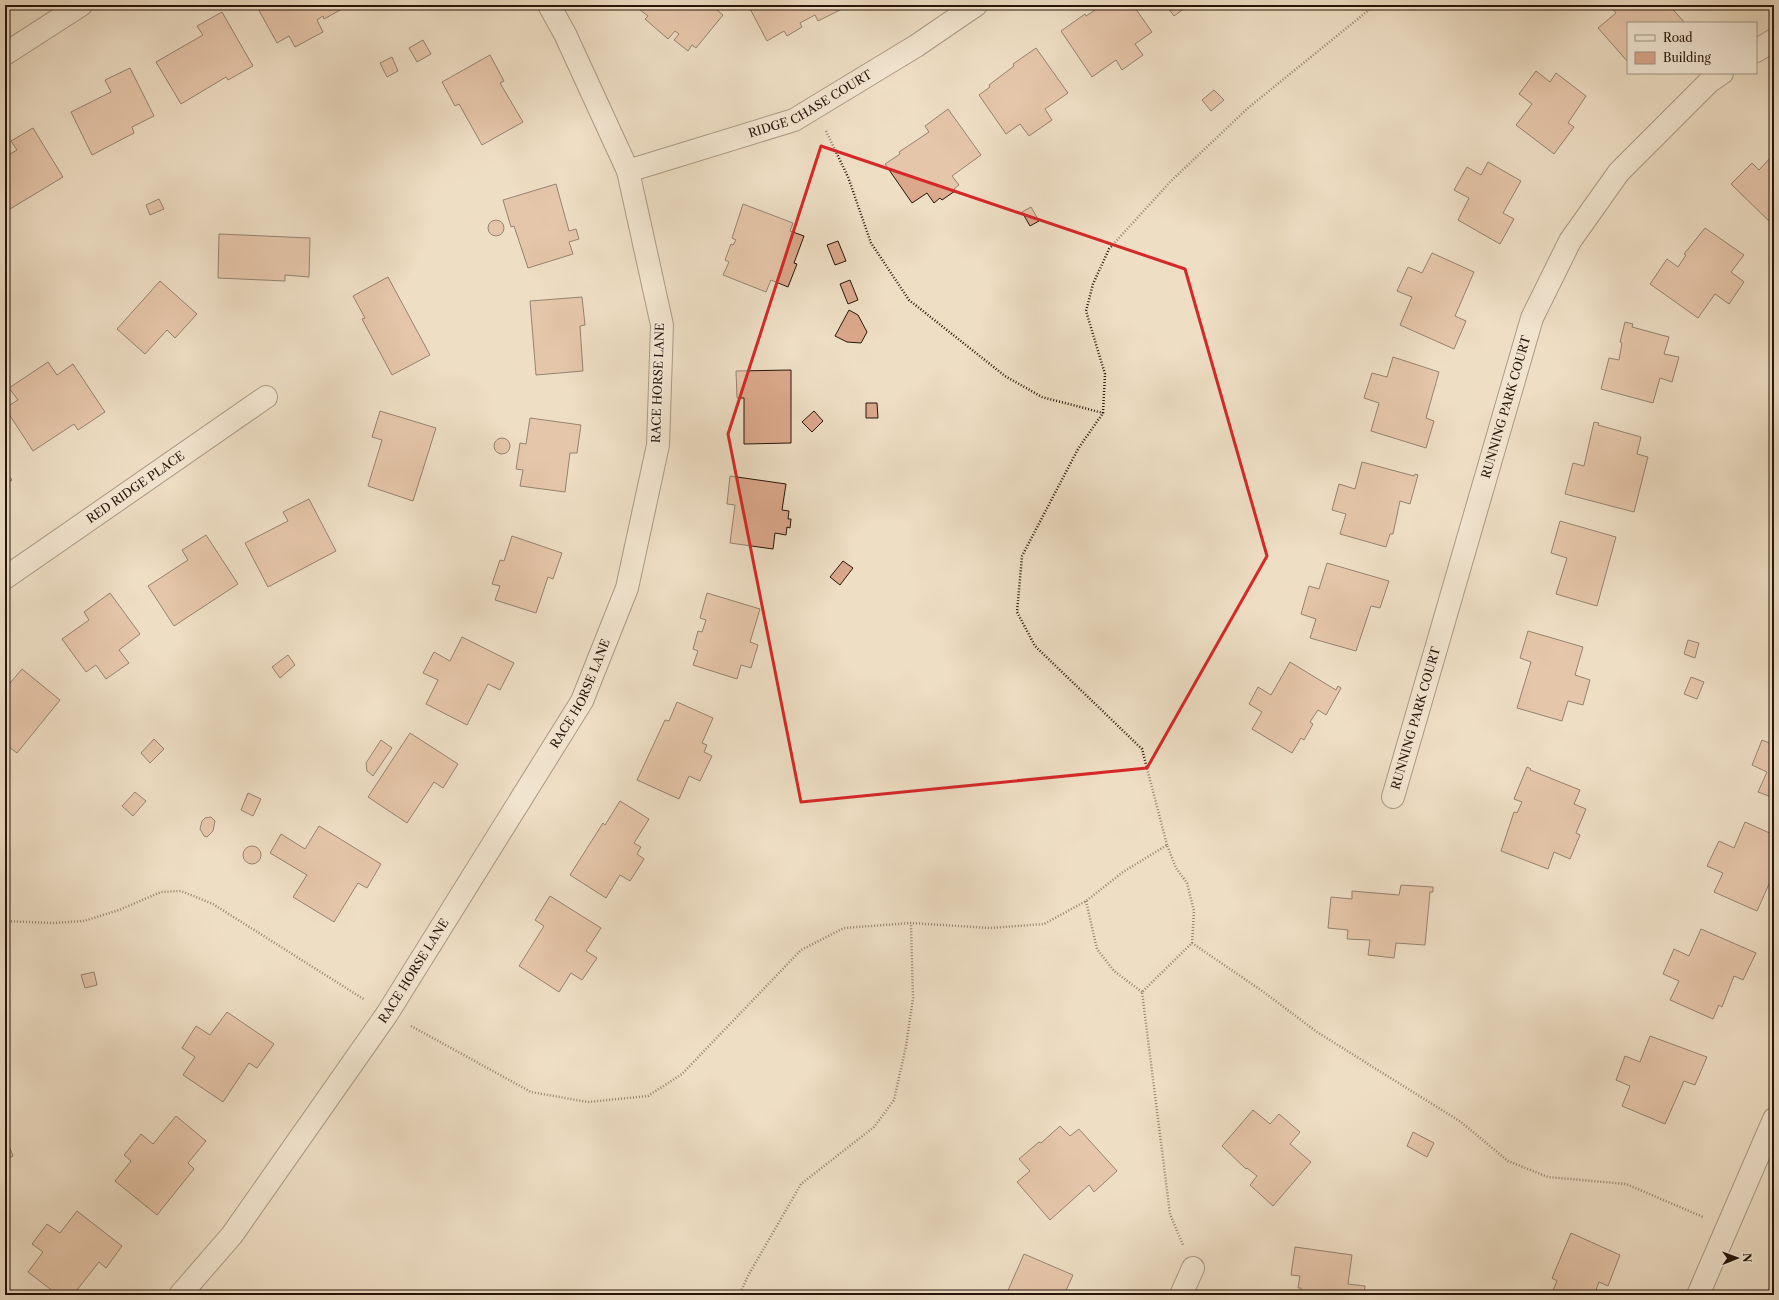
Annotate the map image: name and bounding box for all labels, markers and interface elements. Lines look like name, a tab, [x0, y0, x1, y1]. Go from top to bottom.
legend	[1627, 22, 1757, 74]
text: Road	[1663, 30, 1693, 45]
text: Building	[1663, 50, 1711, 65]
street label: RIDGE CHASE COURT	[746, 66, 875, 141]
street label: RACE HORSE LANE	[648, 323, 667, 443]
street label: RUNNING PARK COURT	[1478, 334, 1534, 480]
street label: RED RIDGE PLACE	[83, 448, 187, 526]
street label: RACE HORSE LANE	[546, 637, 613, 751]
street label: RUNNING PARK COURT	[1388, 645, 1443, 791]
street label: RACE HORSE LANE	[375, 916, 452, 1026]
north arrow	[1717, 1238, 1757, 1278]
text: N	[1740, 1253, 1754, 1263]

